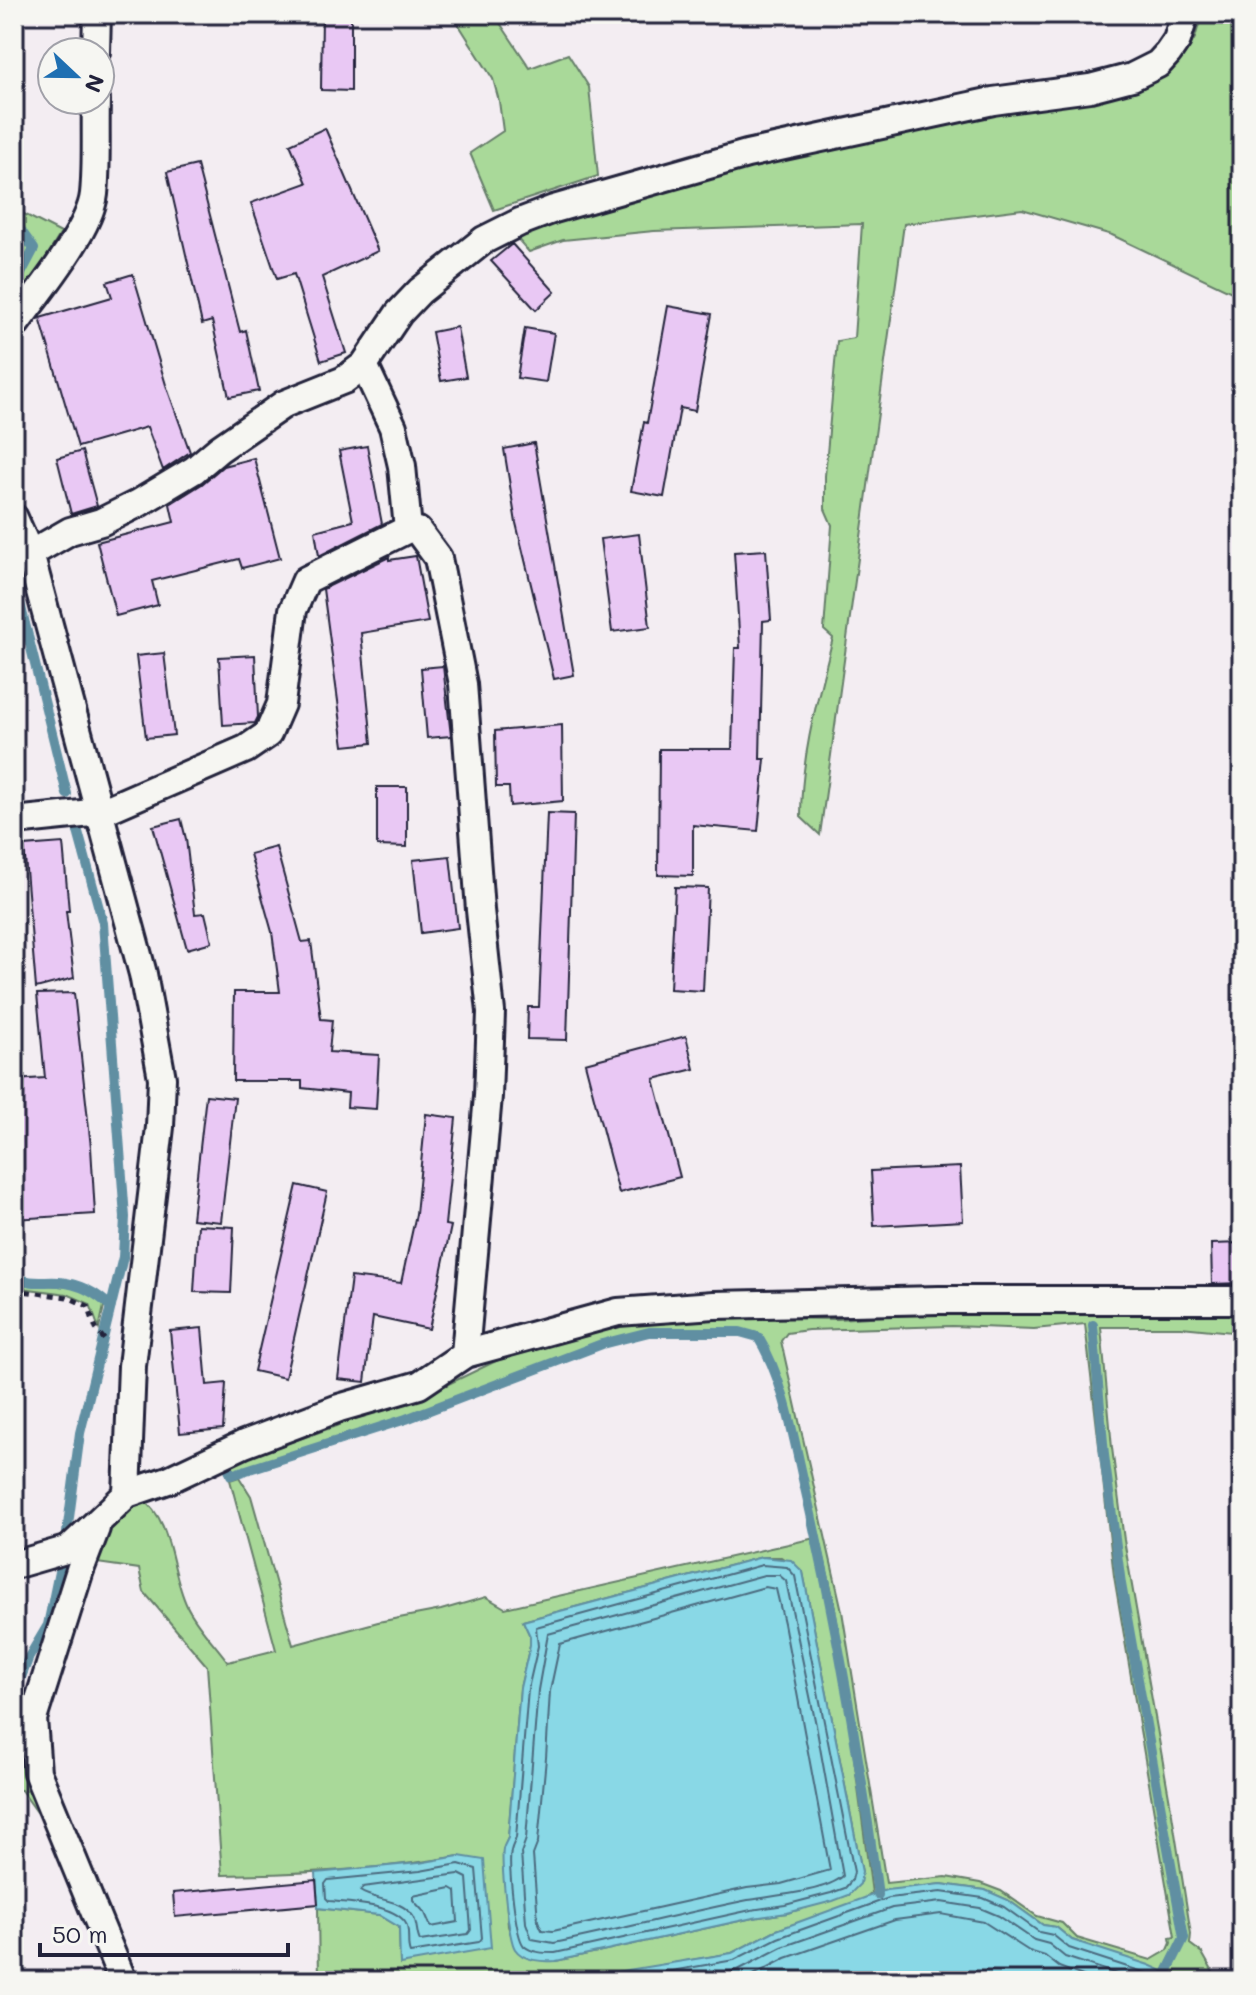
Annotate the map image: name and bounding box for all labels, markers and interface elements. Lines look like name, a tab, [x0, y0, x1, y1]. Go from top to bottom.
north arrow	[36, 36, 116, 116]
text: N	[78, 71, 112, 97]
scale bar	[40, 1907, 288, 1957]
text: 50 m	[52, 1918, 108, 1949]

